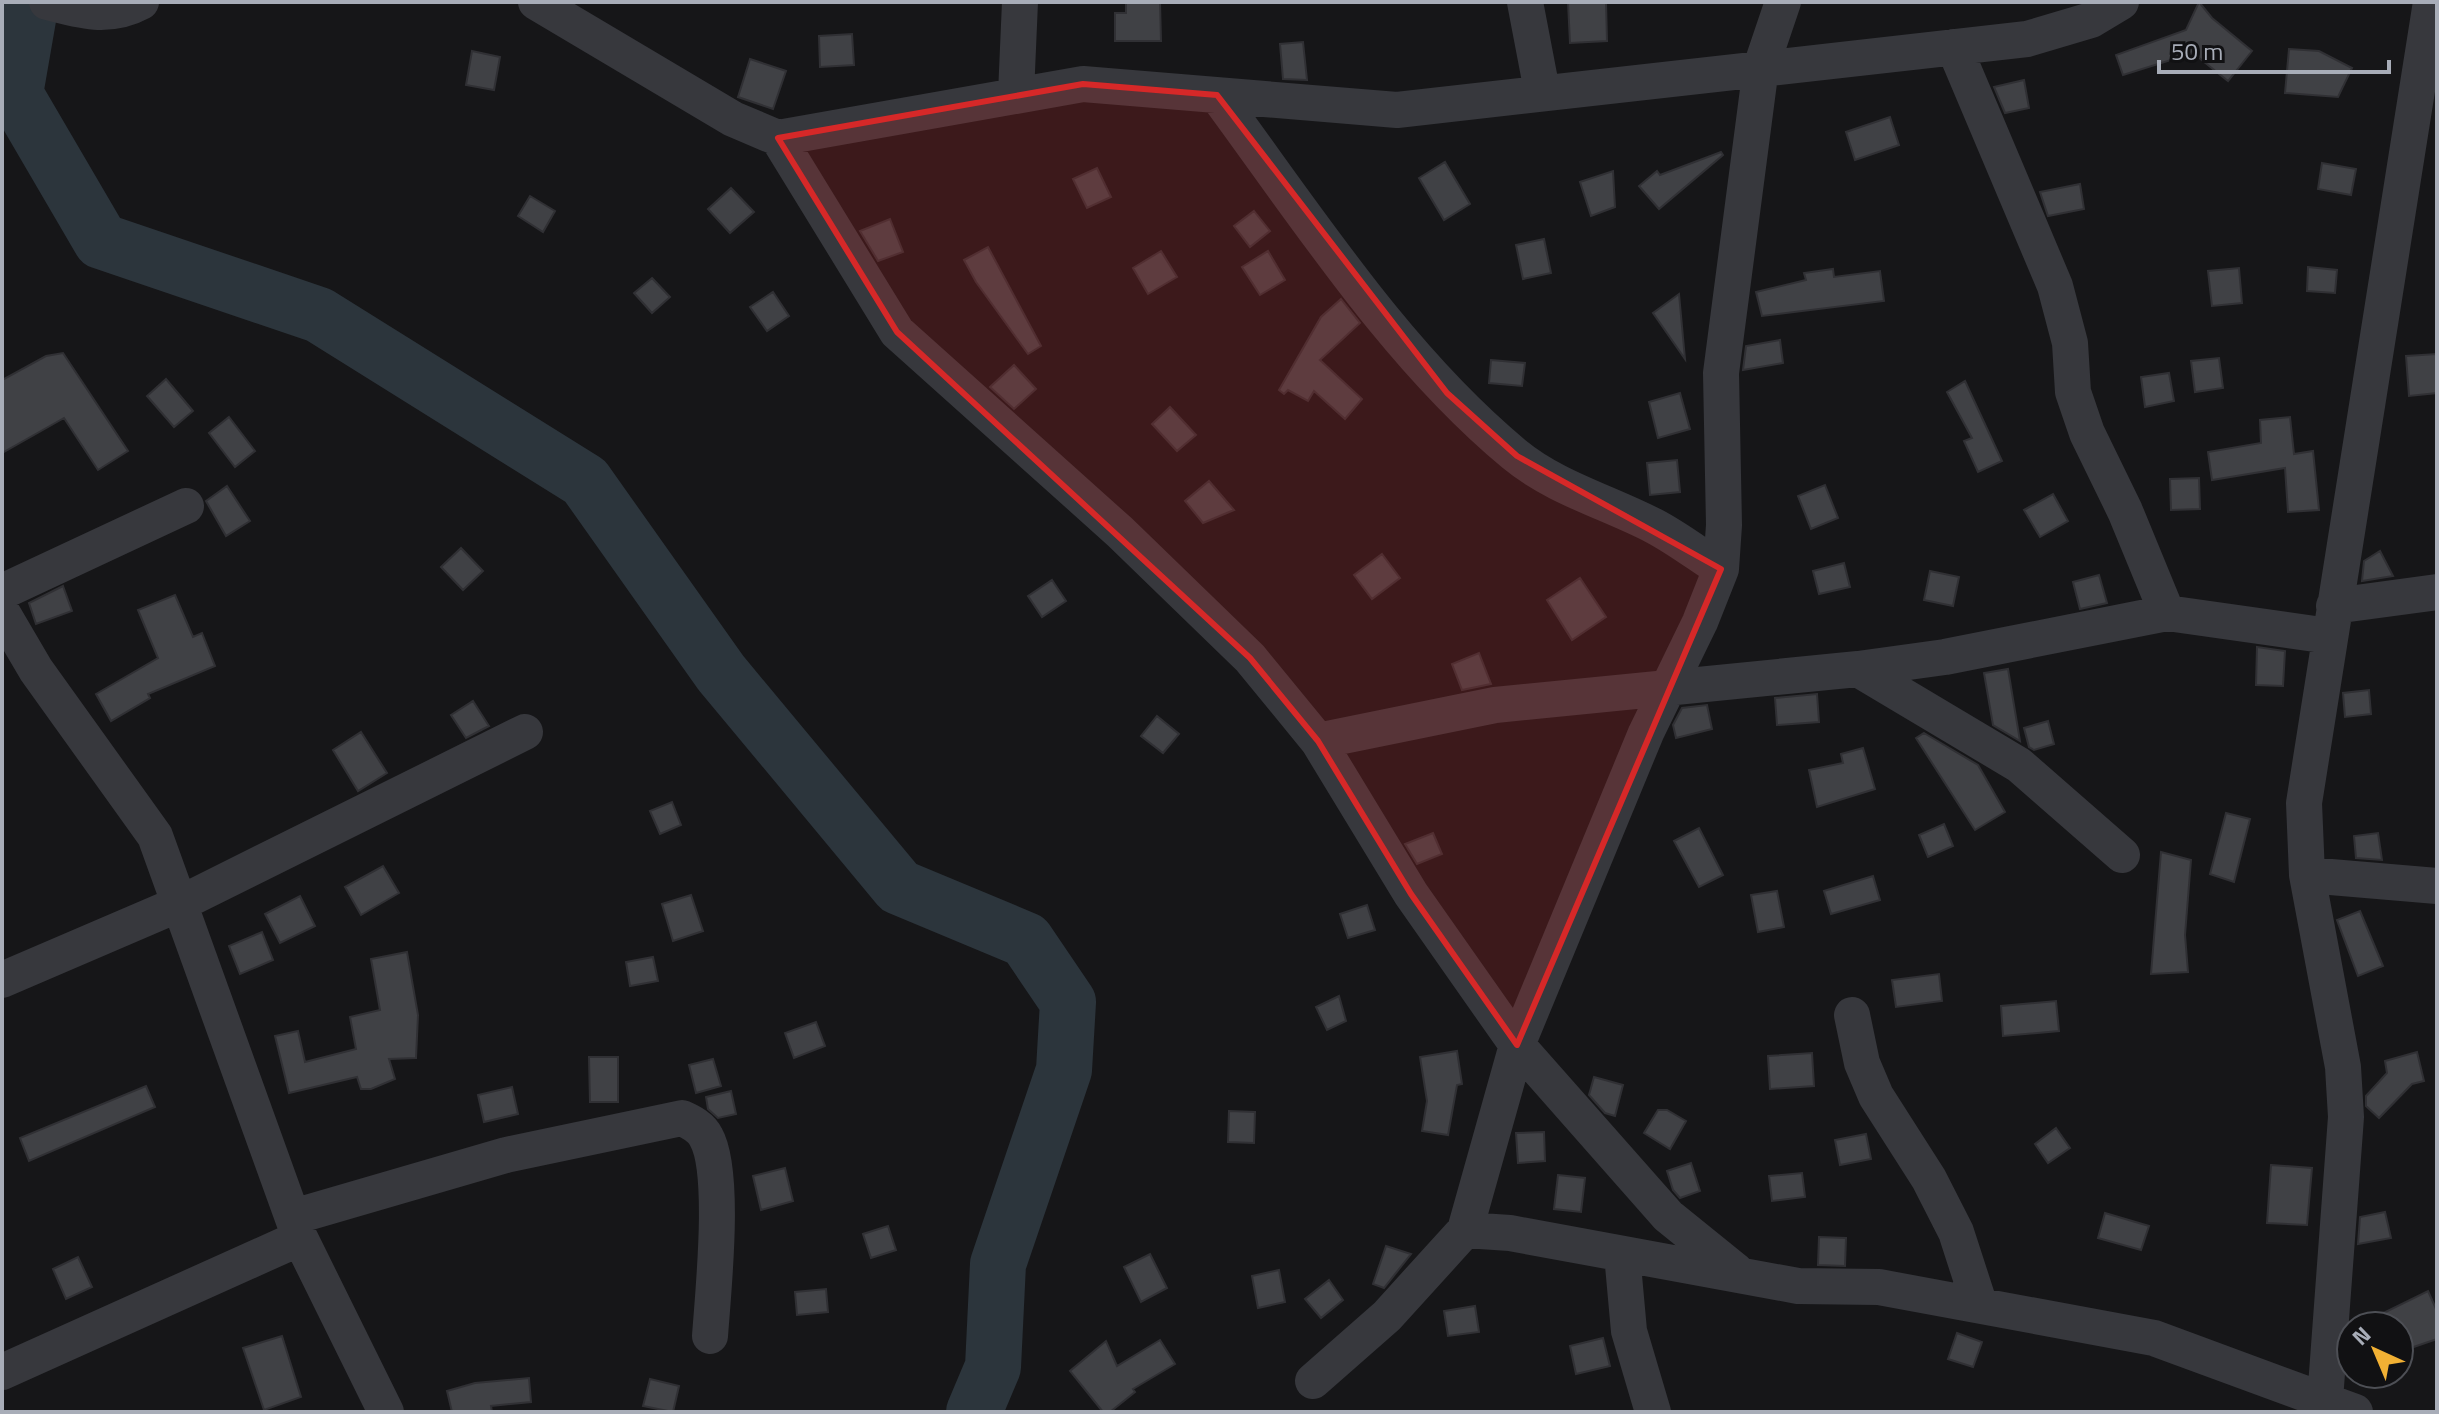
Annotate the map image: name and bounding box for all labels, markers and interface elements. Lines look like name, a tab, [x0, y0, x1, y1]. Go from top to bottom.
scale bar	[2159, 24, 2389, 74]
text: 50 m	[2171, 33, 2223, 69]
north arrow	[2335, 1310, 2415, 1390]
text: N	[2344, 1318, 2378, 1353]

